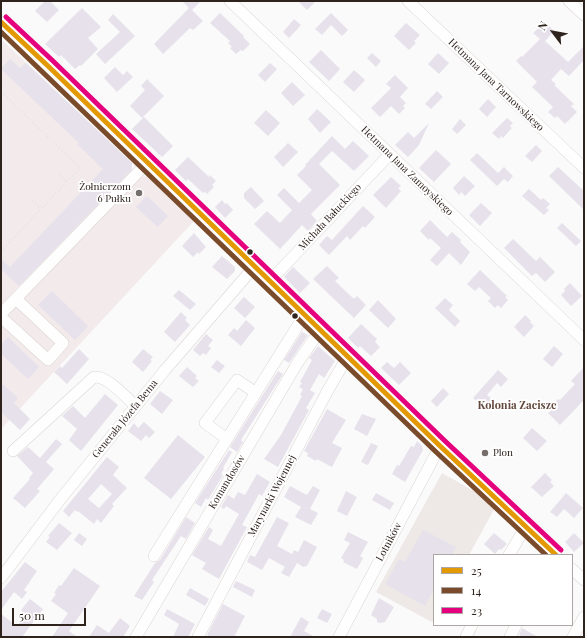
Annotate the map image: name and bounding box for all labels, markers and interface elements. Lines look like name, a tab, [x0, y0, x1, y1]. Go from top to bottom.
north arrow	[533, 12, 573, 52]
text: N	[534, 18, 551, 33]
street label: Hetmana Jana Tarnowskiego	[446, 36, 546, 134]
street label: Hetmana Jana Zamoyskiego	[358, 124, 456, 218]
place label: Żołnierzom 6 Pułku	[79, 181, 131, 204]
street label: Michała Bałuckiego	[296, 181, 364, 253]
marker: Żołnierzom 6 Pułku	[134, 188, 144, 198]
unlabelled marker	[245, 247, 255, 257]
unlabelled marker	[290, 311, 300, 321]
street label: Generała Józefa Bema	[90, 377, 160, 461]
district label: Kolonia Zacisze	[478, 399, 556, 413]
place label: Plon	[493, 447, 513, 459]
marker: Plon	[480, 448, 490, 458]
street label: Komandosów	[206, 453, 248, 511]
street label: Marynarki Wojennej	[245, 453, 299, 539]
street label: Lotników	[374, 521, 404, 563]
legend	[433, 554, 573, 626]
text: 25	[471, 562, 482, 578]
text: 14	[471, 582, 481, 598]
scale bar	[14, 600, 88, 626]
text: 23	[471, 602, 482, 618]
text: 50 m	[19, 607, 45, 623]

